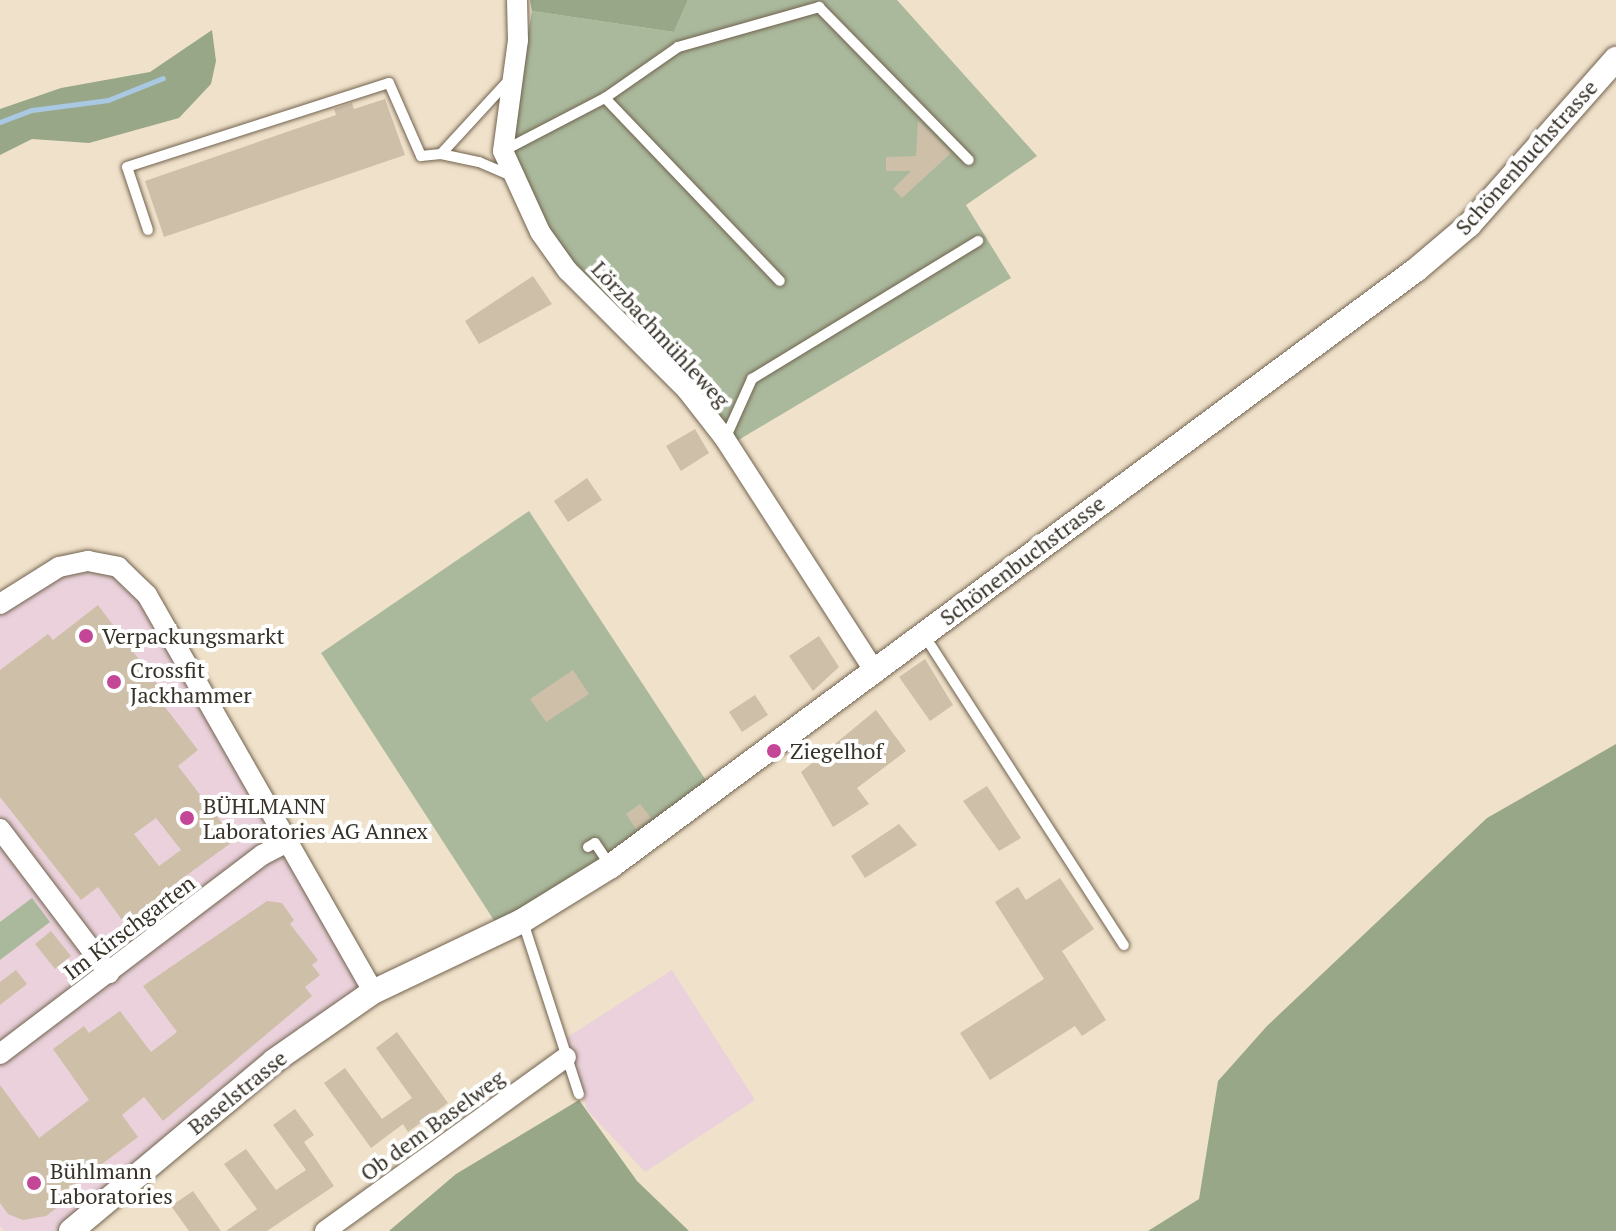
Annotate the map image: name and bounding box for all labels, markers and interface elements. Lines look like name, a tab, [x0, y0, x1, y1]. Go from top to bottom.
street label: Schönenbuchstrasse	[1449, 74, 1603, 240]
street label: Lörzbachmühleweg	[586, 255, 736, 413]
street label: Schönenbuchstrasse	[934, 489, 1110, 631]
place label: Verpackungsmarkt	[102, 623, 285, 649]
marker: Verpackungsmarkt	[77, 627, 95, 645]
place label: Crossfit Jackhammer	[130, 656, 252, 708]
marker: Crossfit Jackhammer	[105, 673, 123, 691]
place label: Ziegelhof	[790, 738, 883, 764]
marker: Ziegelhof	[765, 742, 783, 760]
place label: BÜHLMANN Laboratories AG Annex	[203, 792, 429, 844]
marker: BÜHLMANN Laboratories AG Annex	[178, 809, 196, 827]
street label: Im Kirschgarten	[58, 869, 200, 985]
street label: Baselstrasse	[182, 1044, 292, 1140]
street label: Ob dem Baselweg	[355, 1064, 509, 1186]
place label: Bühlmann Laboratories	[50, 1157, 173, 1208]
marker: Bühlmann Laboratories	[25, 1174, 43, 1192]

